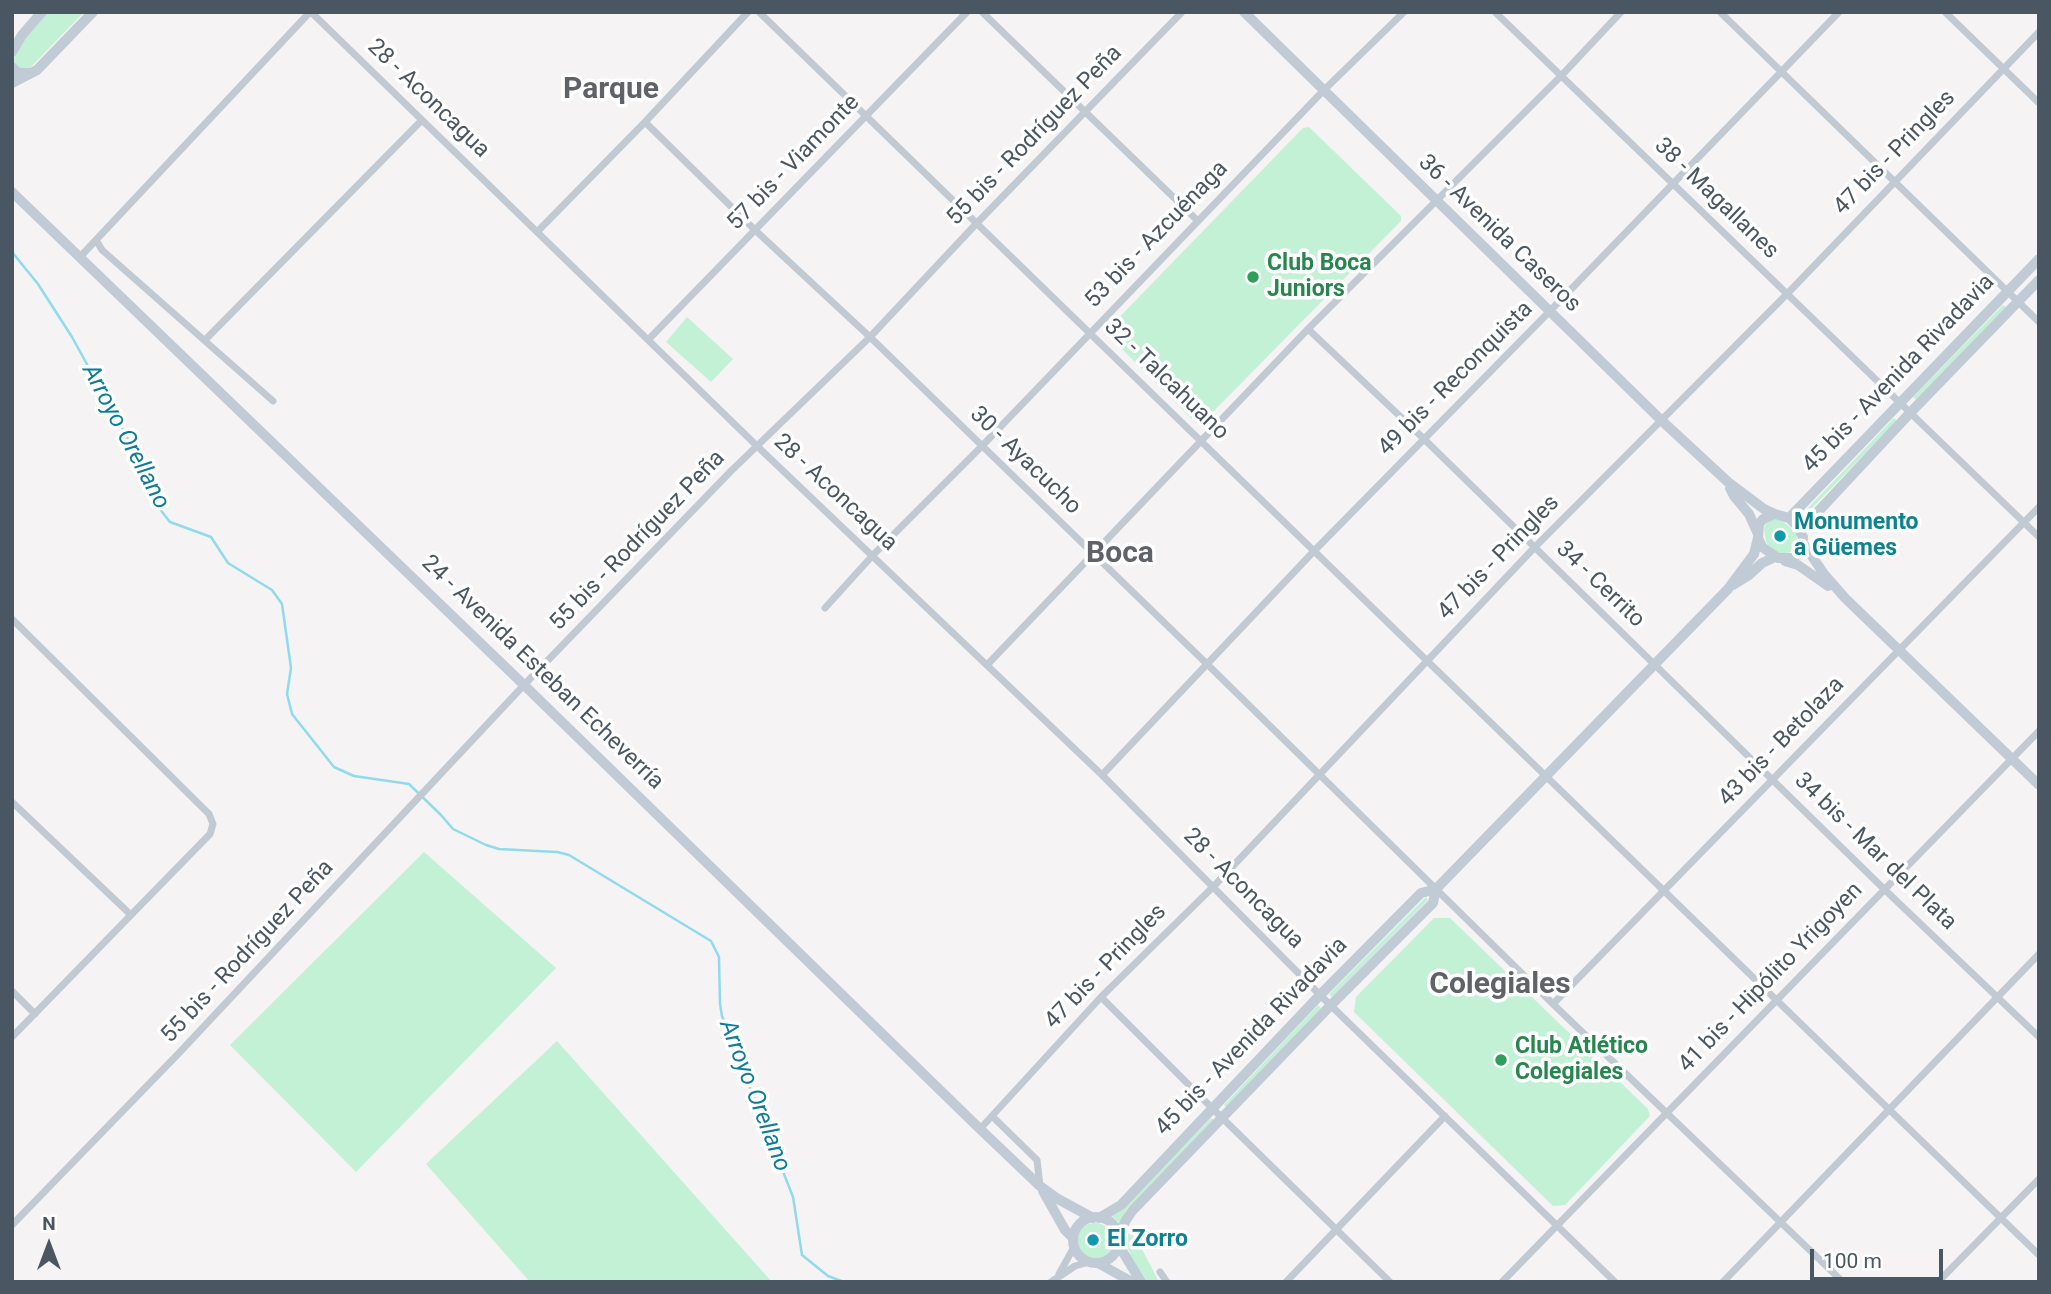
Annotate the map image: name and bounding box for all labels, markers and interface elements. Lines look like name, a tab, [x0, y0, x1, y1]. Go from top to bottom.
street label: 28 - Aconcagua	[361, 34, 495, 164]
street label: 55 bis - Rodríguez Peña	[942, 40, 1128, 232]
district label: Parque	[563, 72, 659, 108]
street label: 47 bis - Pringles	[1829, 85, 1961, 221]
street label: 57 bis - Viamonte	[722, 89, 866, 237]
street label: 38 - Magallanes	[1648, 133, 1784, 265]
street label: 36 - Avenida Caseros	[1412, 149, 1586, 319]
street label: 53 bis - Azcuénaga	[1080, 156, 1234, 314]
place label: Club Boca Juniors	[1267, 250, 1372, 304]
marker: Club Boca Juniors	[1245, 269, 1261, 285]
street label: 45 bis - Avenida Rivadavia	[1797, 269, 2001, 479]
street label: 49 bis - Reconquista	[1373, 296, 1539, 462]
street label: 32 - Talcahuano	[1098, 314, 1234, 446]
water label: Arroyo Orellano	[75, 360, 175, 514]
street label: 30 - Ayacucho	[964, 401, 1086, 521]
street label: 28 - Aconcagua	[767, 429, 903, 557]
street label: 55 bis - Rodríguez Peña	[545, 445, 731, 637]
street label: 47 bis - Pringles	[1433, 490, 1565, 626]
place label: Monumento a Güemes	[1794, 509, 1919, 563]
marker: Monumento a Güemes	[1772, 528, 1788, 544]
district label: Boca	[1086, 536, 1154, 572]
street label: 34 - Cerrito	[1550, 536, 1650, 634]
street label: 24 - Avenida Esteban Echeverría	[415, 550, 669, 796]
street label: 43 bis - Betolaza	[1713, 672, 1851, 812]
street label: 34 bis - Mar del Plata	[1788, 767, 1962, 937]
street label: 28 - Aconcagua	[1177, 823, 1309, 955]
street label: 55 bis - Rodríguez Peña	[156, 855, 340, 1049]
street label: 41 bis - Hipólito Yrigoyen	[1673, 877, 1869, 1079]
street label: 47 bis - Pringles	[1040, 899, 1172, 1035]
street label: 45 bis - Avenida Rivadavia	[1150, 932, 1354, 1142]
district label: Colegiales	[1429, 967, 1571, 1003]
water label: Arroyo Orellano	[712, 1016, 796, 1176]
place label: Club Atlético Colegiales	[1515, 1033, 1648, 1087]
marker: Club Atlético Colegiales	[1493, 1052, 1509, 1068]
north arrow	[14, 1210, 84, 1280]
text: N	[42, 1212, 56, 1235]
place label: El Zorro	[1107, 1226, 1188, 1254]
marker: El Zorro	[1085, 1232, 1101, 1248]
scale bar	[1813, 1234, 1946, 1278]
text: 100 m	[1823, 1249, 1882, 1273]

